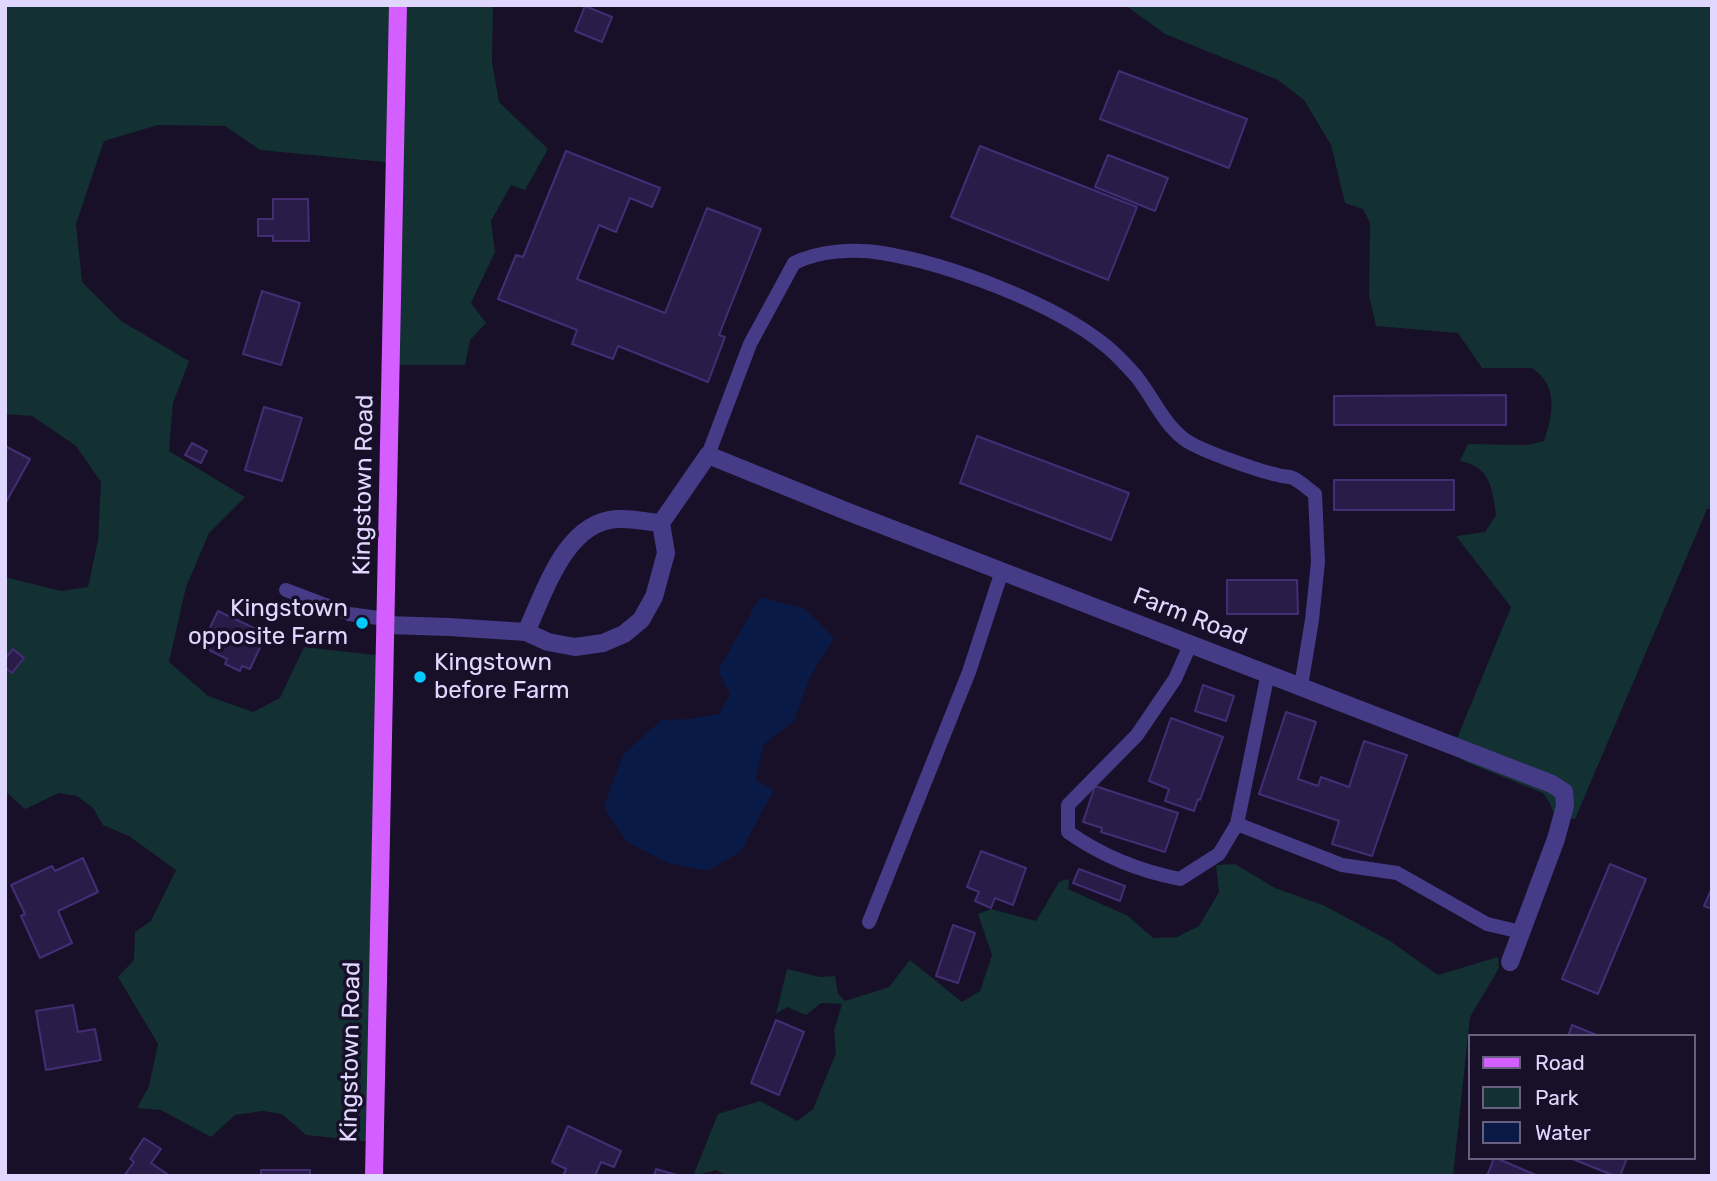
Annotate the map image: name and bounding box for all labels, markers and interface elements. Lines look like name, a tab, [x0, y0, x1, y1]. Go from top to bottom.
street label: Kingstown Road	[348, 394, 380, 576]
street label: Farm Road	[1129, 582, 1251, 652]
place label: Kingstown opposite Farm	[188, 595, 348, 651]
marker: Kingstown opposite Farm	[354, 615, 370, 631]
place label: Kingstown before Farm	[434, 649, 570, 705]
marker: Kingstown before Farm	[412, 669, 428, 685]
street label: Kingstown Road	[335, 961, 367, 1143]
legend	[1468, 1034, 1696, 1160]
text: Road	[1535, 1050, 1585, 1075]
text: Park	[1535, 1085, 1579, 1110]
text: Water	[1535, 1120, 1591, 1145]

